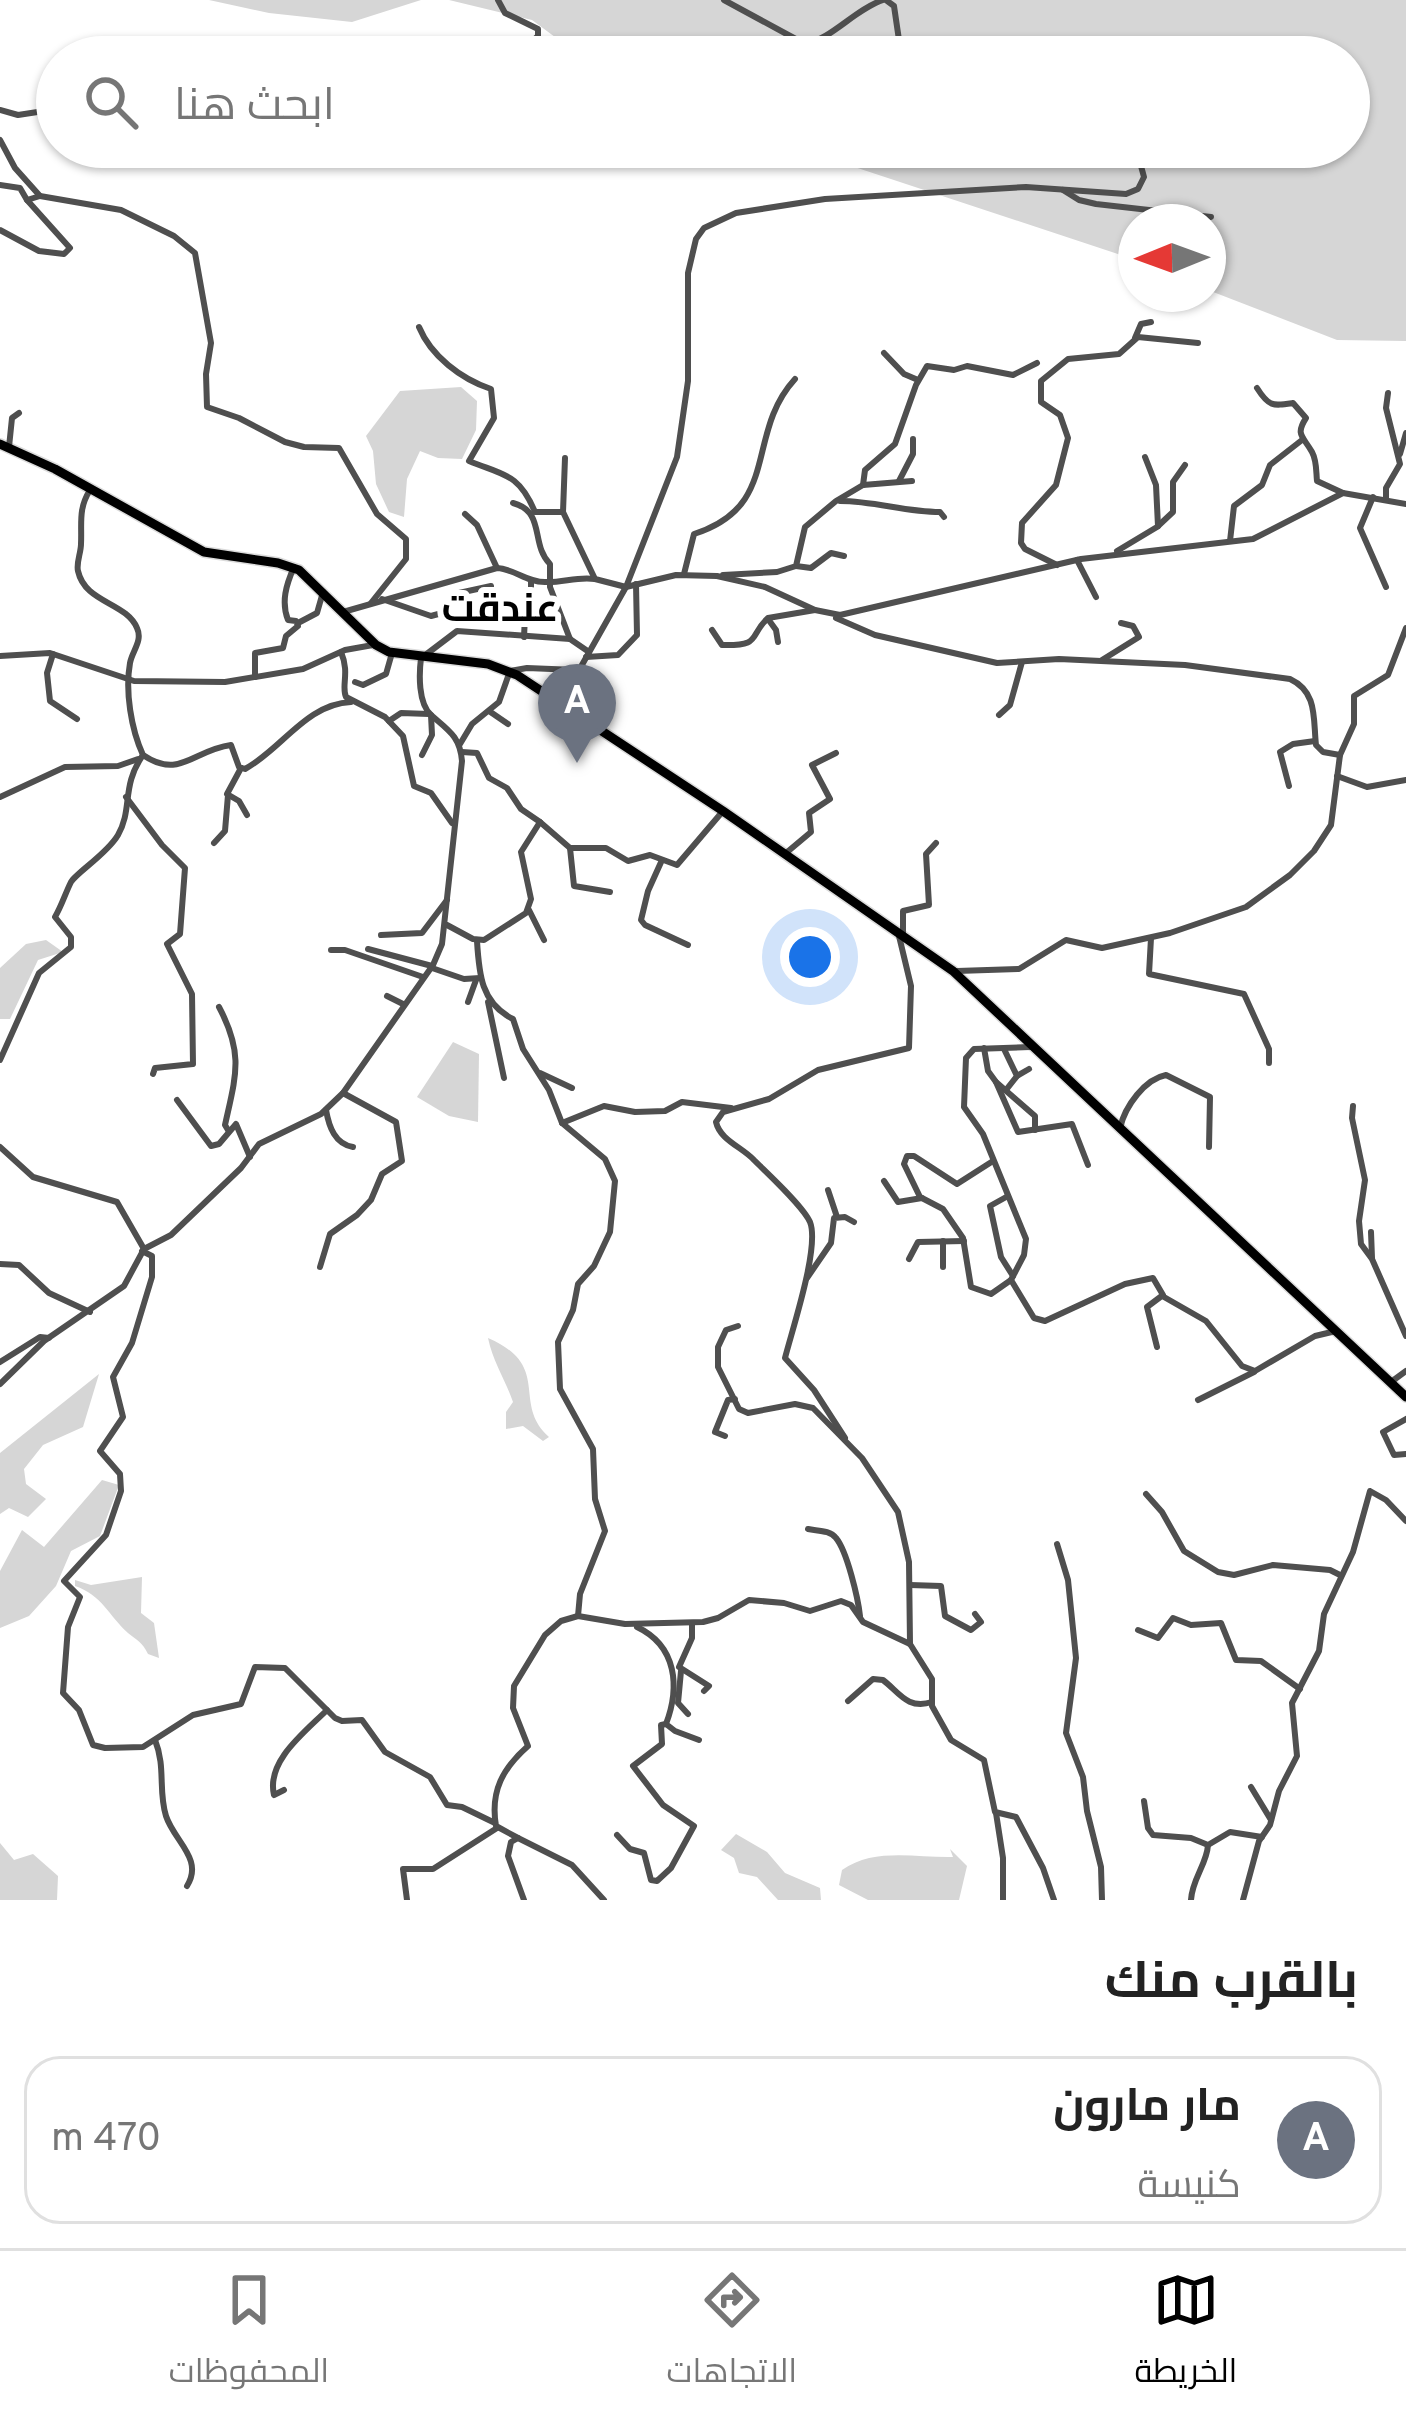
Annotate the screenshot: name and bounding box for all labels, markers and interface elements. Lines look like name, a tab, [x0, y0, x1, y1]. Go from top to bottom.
search box	[36, 36, 1370, 168]
icon: search	[78, 69, 144, 135]
text: ابحث هنا	[174, 79, 335, 136]
north arrow	[1118, 204, 1226, 312]
district label: عندقت	[442, 587, 558, 636]
pin: A	[538, 664, 616, 763]
your location	[780, 927, 840, 987]
text: بالقرب منك	[1105, 1952, 1358, 2017]
text: مار مارون	[1053, 2080, 1241, 2137]
text: 470 m	[51, 2116, 161, 2165]
text: A	[1302, 2116, 1330, 2165]
text: كنيسة	[1138, 2163, 1241, 2212]
tab: المحفوظات	[169, 2267, 329, 2401]
tab: الاتجاهات	[667, 2267, 797, 2401]
tab: الخريطة	[1134, 2267, 1237, 2401]

